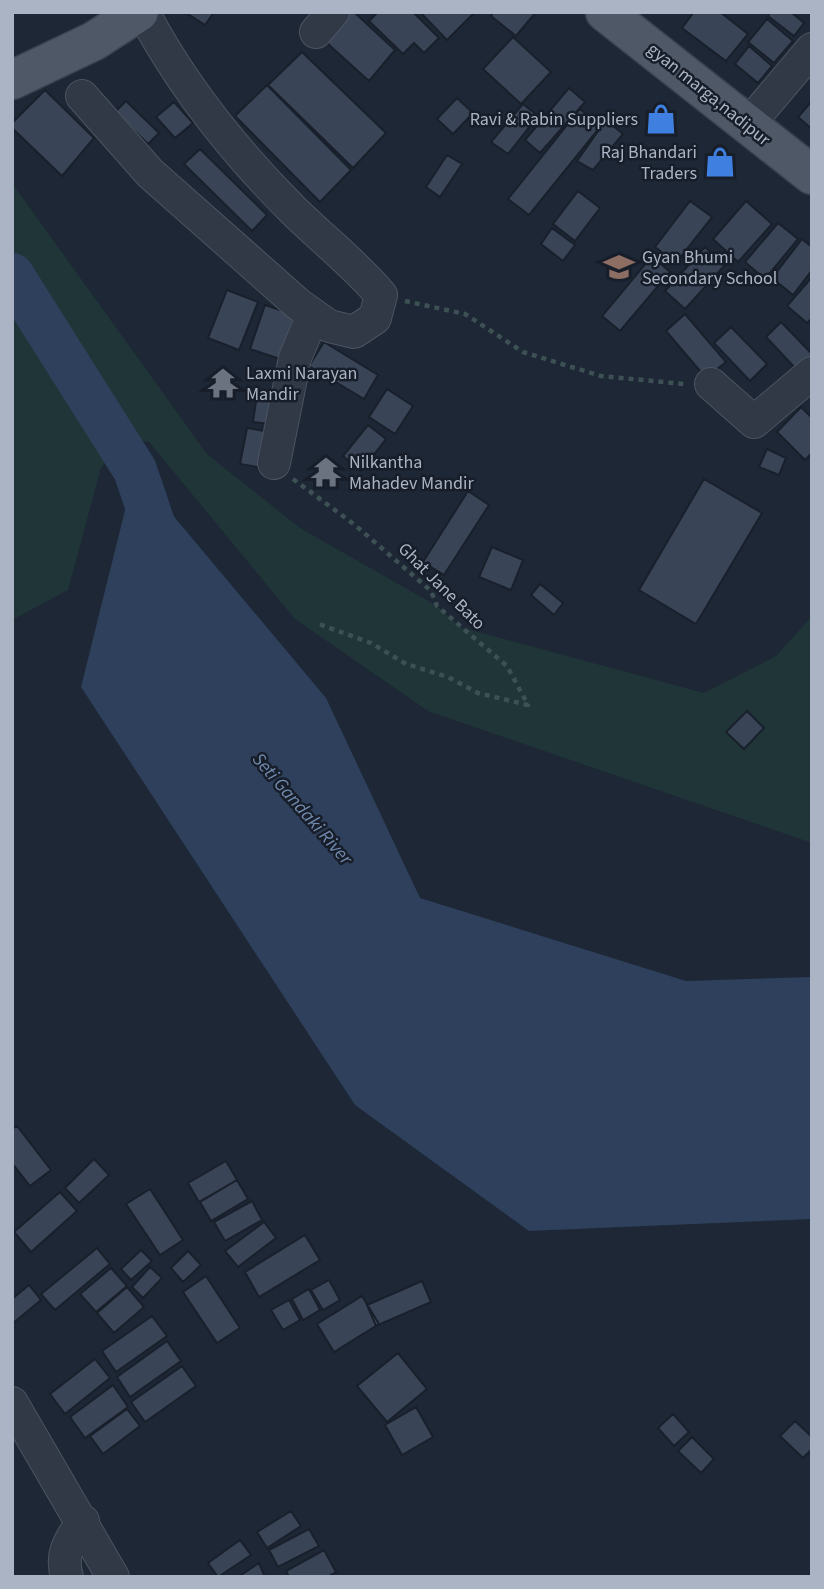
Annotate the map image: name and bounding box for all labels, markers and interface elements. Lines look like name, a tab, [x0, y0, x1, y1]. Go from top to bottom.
street label: gyan marga,nadipur	[642, 37, 776, 152]
shop icon: Ravi & Rabin Suppliers	[644, 102, 678, 136]
place label: Ravi & Rabin Suppliers	[470, 107, 638, 132]
place label: Raj Bhandari Traders	[601, 140, 697, 186]
shop icon: Raj Bhandari Traders	[703, 145, 737, 179]
place label: Gyan Bhumi Secondary School	[642, 245, 777, 291]
school or university icon: Gyan Bhumi Secondary School	[602, 250, 636, 284]
place label: Laxmi Narayan Mandir	[246, 361, 357, 407]
temple icon: Laxmi Narayan Mandir	[206, 366, 240, 400]
place label: Nilkantha Mahadev Mandir	[349, 450, 474, 496]
temple icon: Nilkantha Mahadev Mandir	[309, 455, 343, 489]
street label: Ghat Jane Bato	[392, 537, 491, 636]
water label: Seti Gandaki River	[245, 747, 359, 872]

